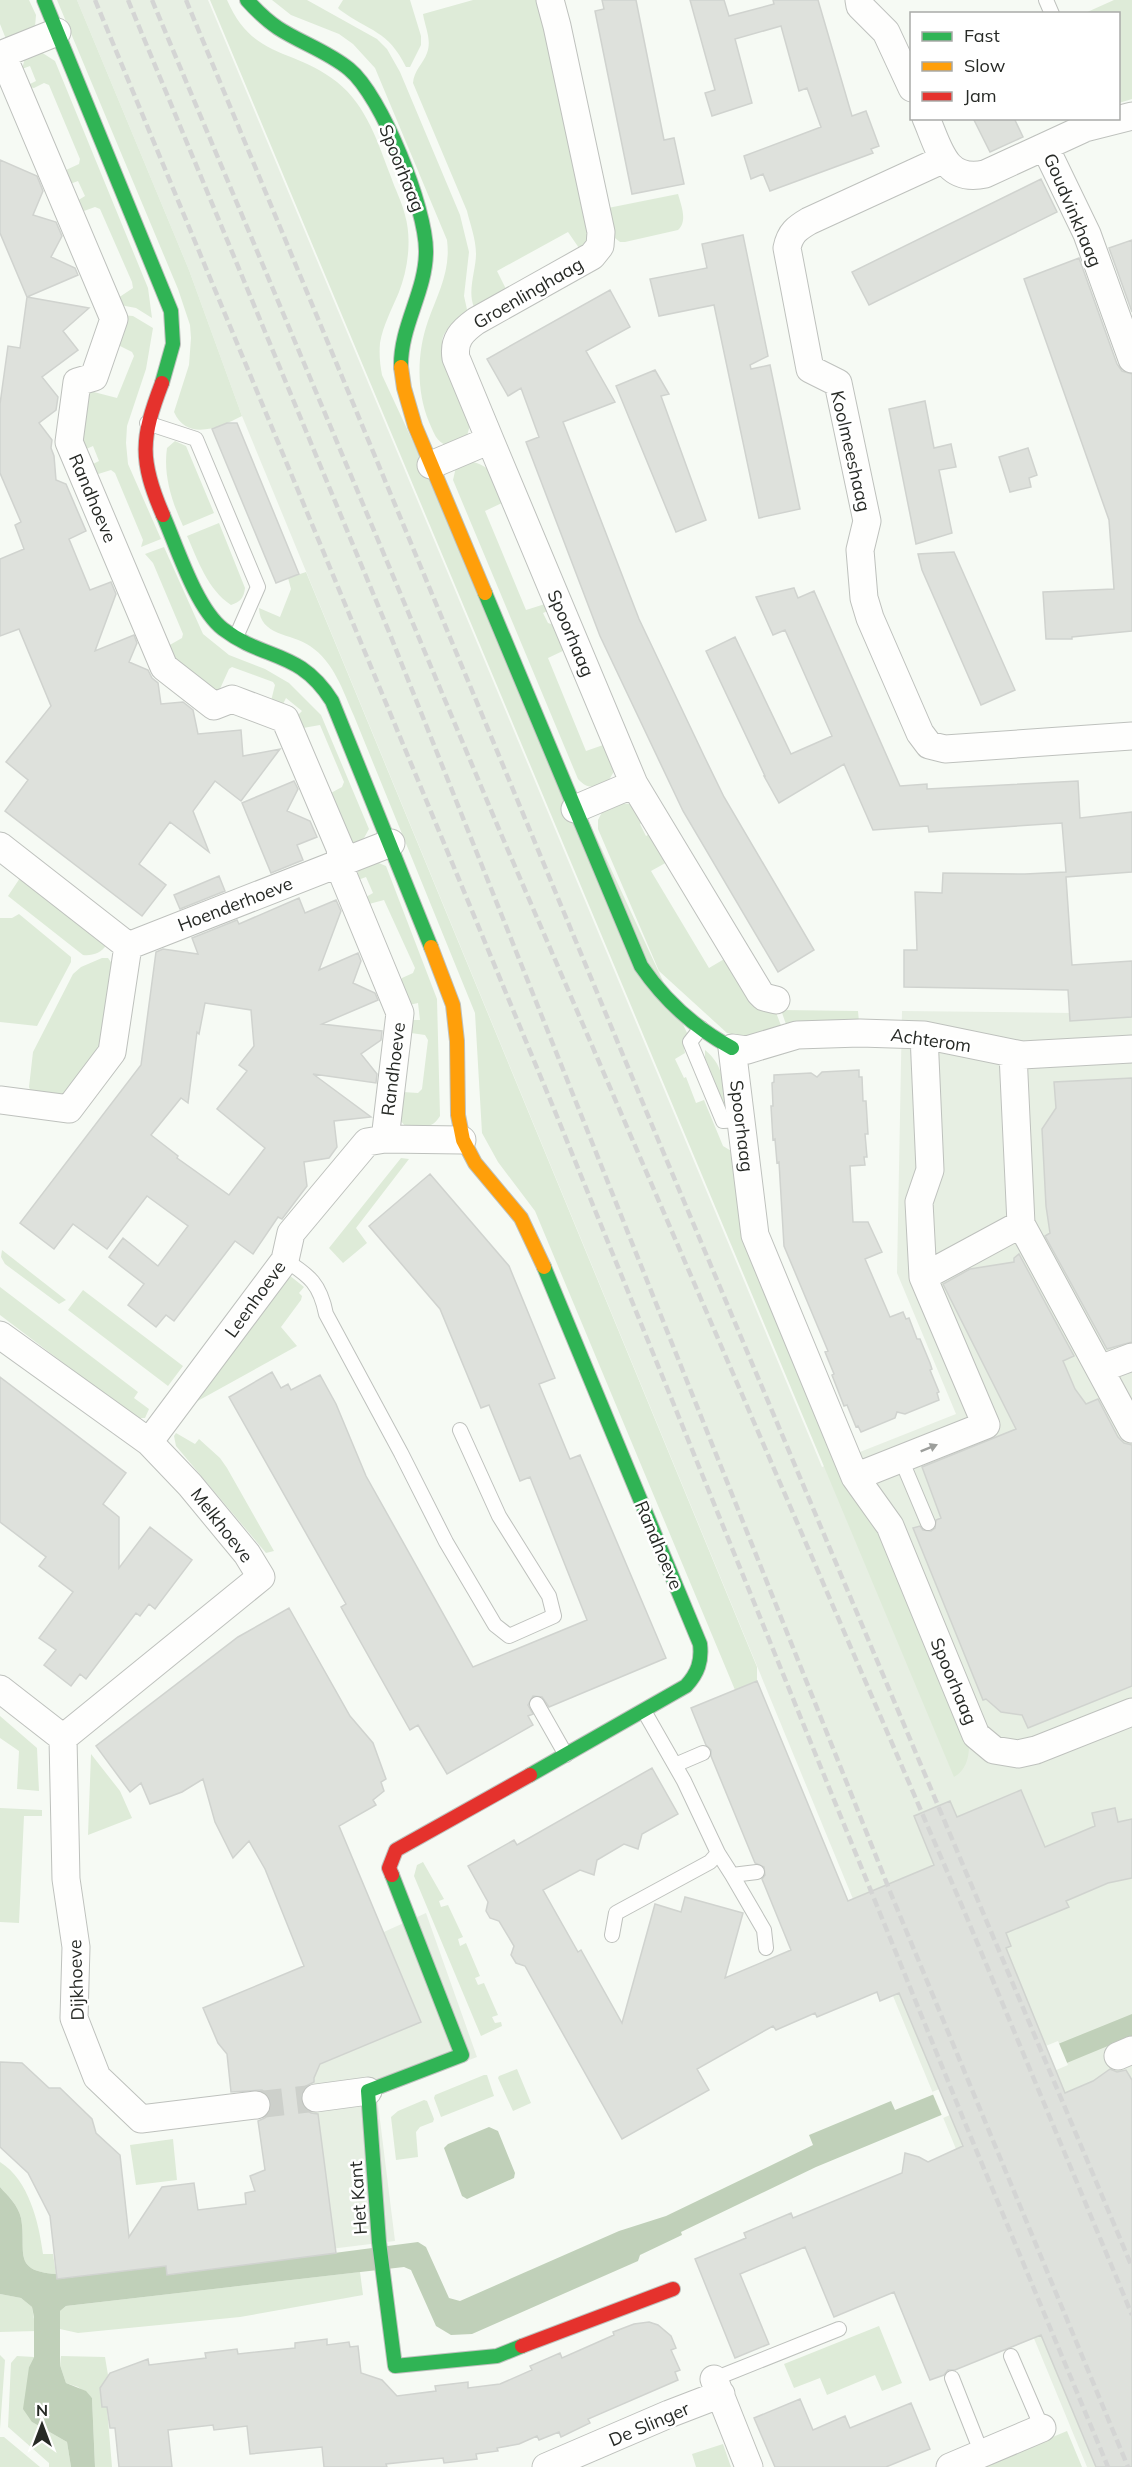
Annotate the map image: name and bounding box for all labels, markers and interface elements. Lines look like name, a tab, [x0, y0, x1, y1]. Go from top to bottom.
legend	[910, 12, 1120, 120]
text: Fast	[964, 24, 1000, 47]
text: Slow	[964, 54, 1006, 77]
text: Jam	[964, 84, 997, 107]
street label: Spoorhaag	[374, 121, 430, 215]
street label: Goudvinkhaag	[1039, 150, 1107, 270]
street label: Groenlinghaag	[469, 252, 587, 334]
street label: Koolmeeshaag	[826, 388, 876, 514]
street label: Randhoeve	[64, 450, 122, 546]
street label: Spoorhaag	[542, 586, 600, 680]
street label: Hoenderhoeve	[174, 872, 296, 936]
street label: Randhoeve	[376, 1021, 410, 1117]
street label: Achterom	[889, 1023, 973, 1057]
street label: Spoorhaag	[725, 1079, 759, 1173]
street label: Leenhoeve	[219, 1256, 291, 1342]
one-way arrow	[921, 1443, 939, 1453]
street label: Melkhoeve	[186, 1483, 258, 1567]
street label: Randhoeve	[630, 1497, 688, 1593]
street label: Spoorhaag	[925, 1634, 983, 1728]
street label: Dijkhoeve	[63, 1939, 89, 2021]
street label: Het Kant	[344, 2160, 372, 2236]
north arrow	[12, 2395, 72, 2455]
street label: De Slinger	[605, 2397, 693, 2451]
text: N	[36, 2400, 48, 2420]

